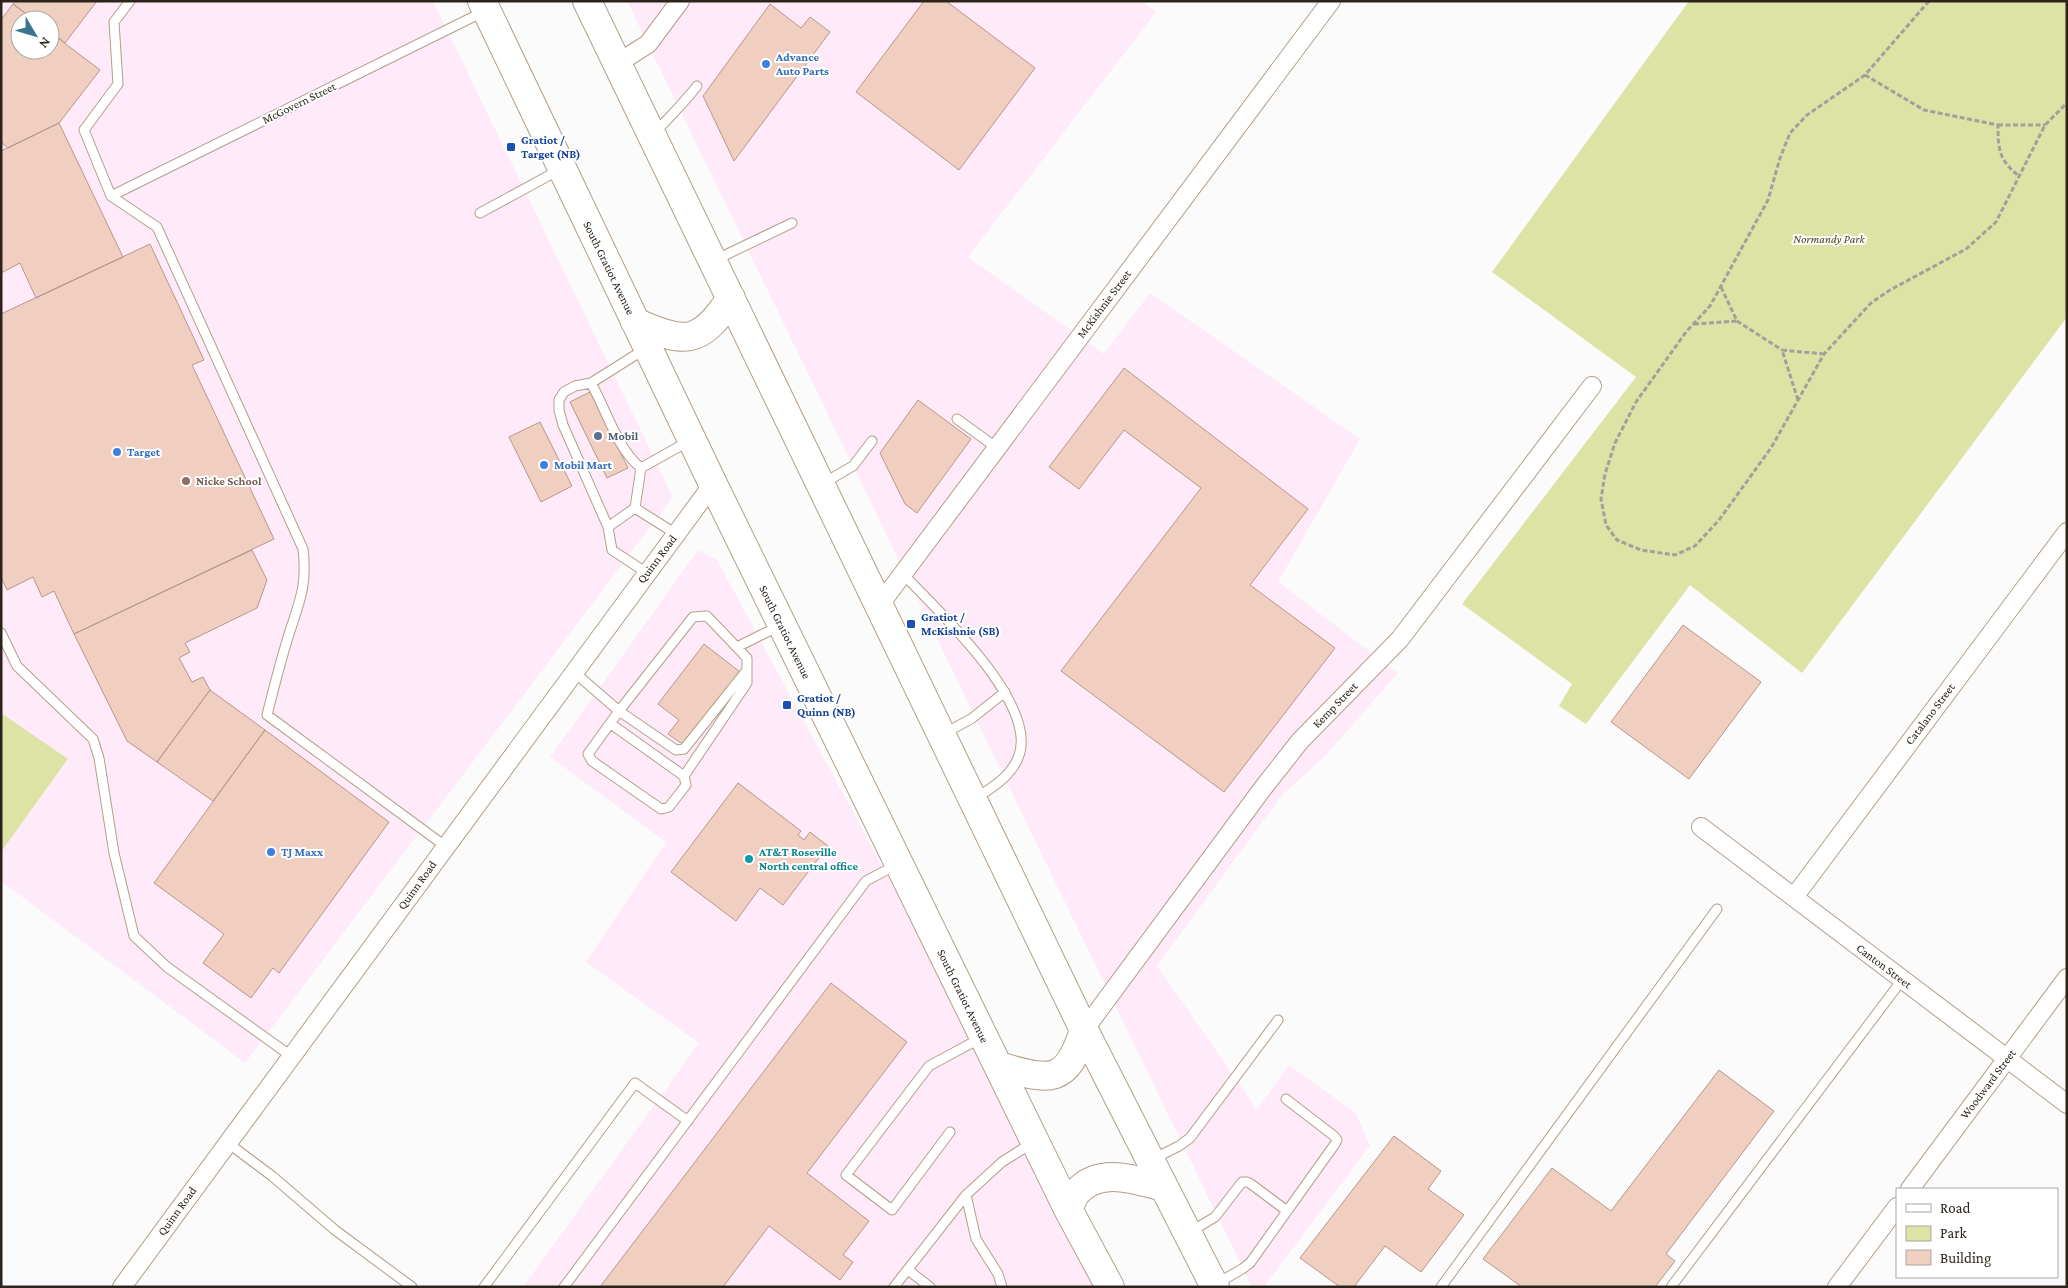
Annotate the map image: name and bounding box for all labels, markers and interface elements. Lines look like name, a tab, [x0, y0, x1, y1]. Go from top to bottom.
north arrow	[10, 10, 60, 60]
text: N	[36, 34, 54, 52]
place label: Advance Auto Parts	[775, 50, 829, 78]
marker: Advance Auto Parts	[760, 58, 772, 70]
street label: McGovern Street	[260, 79, 339, 127]
place label: Gratiot / Target (NB)	[521, 133, 581, 161]
marker: Gratiot / Target (NB)	[505, 141, 517, 153]
street label: South Gratiot Avenue	[580, 219, 638, 317]
park label: Normandy Park	[1793, 232, 1865, 246]
street label: McKishnie Street	[1074, 266, 1135, 341]
place label: Mobil	[608, 429, 639, 443]
marker: Mobil	[592, 430, 604, 442]
place label: Target	[127, 445, 161, 459]
marker: Target	[111, 446, 123, 458]
place label: Mobil Mart	[554, 458, 613, 472]
marker: Mobil Mart	[538, 459, 550, 471]
place label: Nicke School	[196, 474, 262, 488]
marker: Nicke School	[180, 475, 192, 487]
street label: Quinn Road	[634, 531, 680, 586]
street label: South Gratiot Avenue	[756, 583, 814, 681]
place label: Gratiot / McKishnie (SB)	[921, 610, 1000, 638]
marker: Gratiot / McKishnie (SB)	[905, 618, 917, 630]
street label: Kemp Street	[1310, 678, 1361, 731]
street label: Catalano Street	[1902, 680, 1958, 748]
place label: Gratiot / Quinn (NB)	[797, 691, 856, 719]
marker: Gratiot / Quinn (NB)	[781, 699, 793, 711]
place label: TJ Maxx	[281, 845, 324, 859]
place label: AT&T Roseville North central office	[758, 845, 858, 873]
marker: TJ Maxx	[265, 846, 277, 858]
marker: AT&T Roseville North central office	[743, 853, 755, 865]
street label: Quinn Road	[395, 857, 440, 912]
street label: Canton Street	[1854, 941, 1915, 992]
street label: South Gratiot Avenue	[934, 947, 992, 1045]
street label: Woodward Street	[1957, 1046, 2019, 1122]
street label: Quinn Road	[155, 1183, 200, 1238]
legend	[1896, 1188, 2058, 1278]
text: Road	[1940, 1200, 1971, 1216]
text: Park	[1940, 1225, 1967, 1241]
text: Building	[1940, 1250, 1991, 1267]

